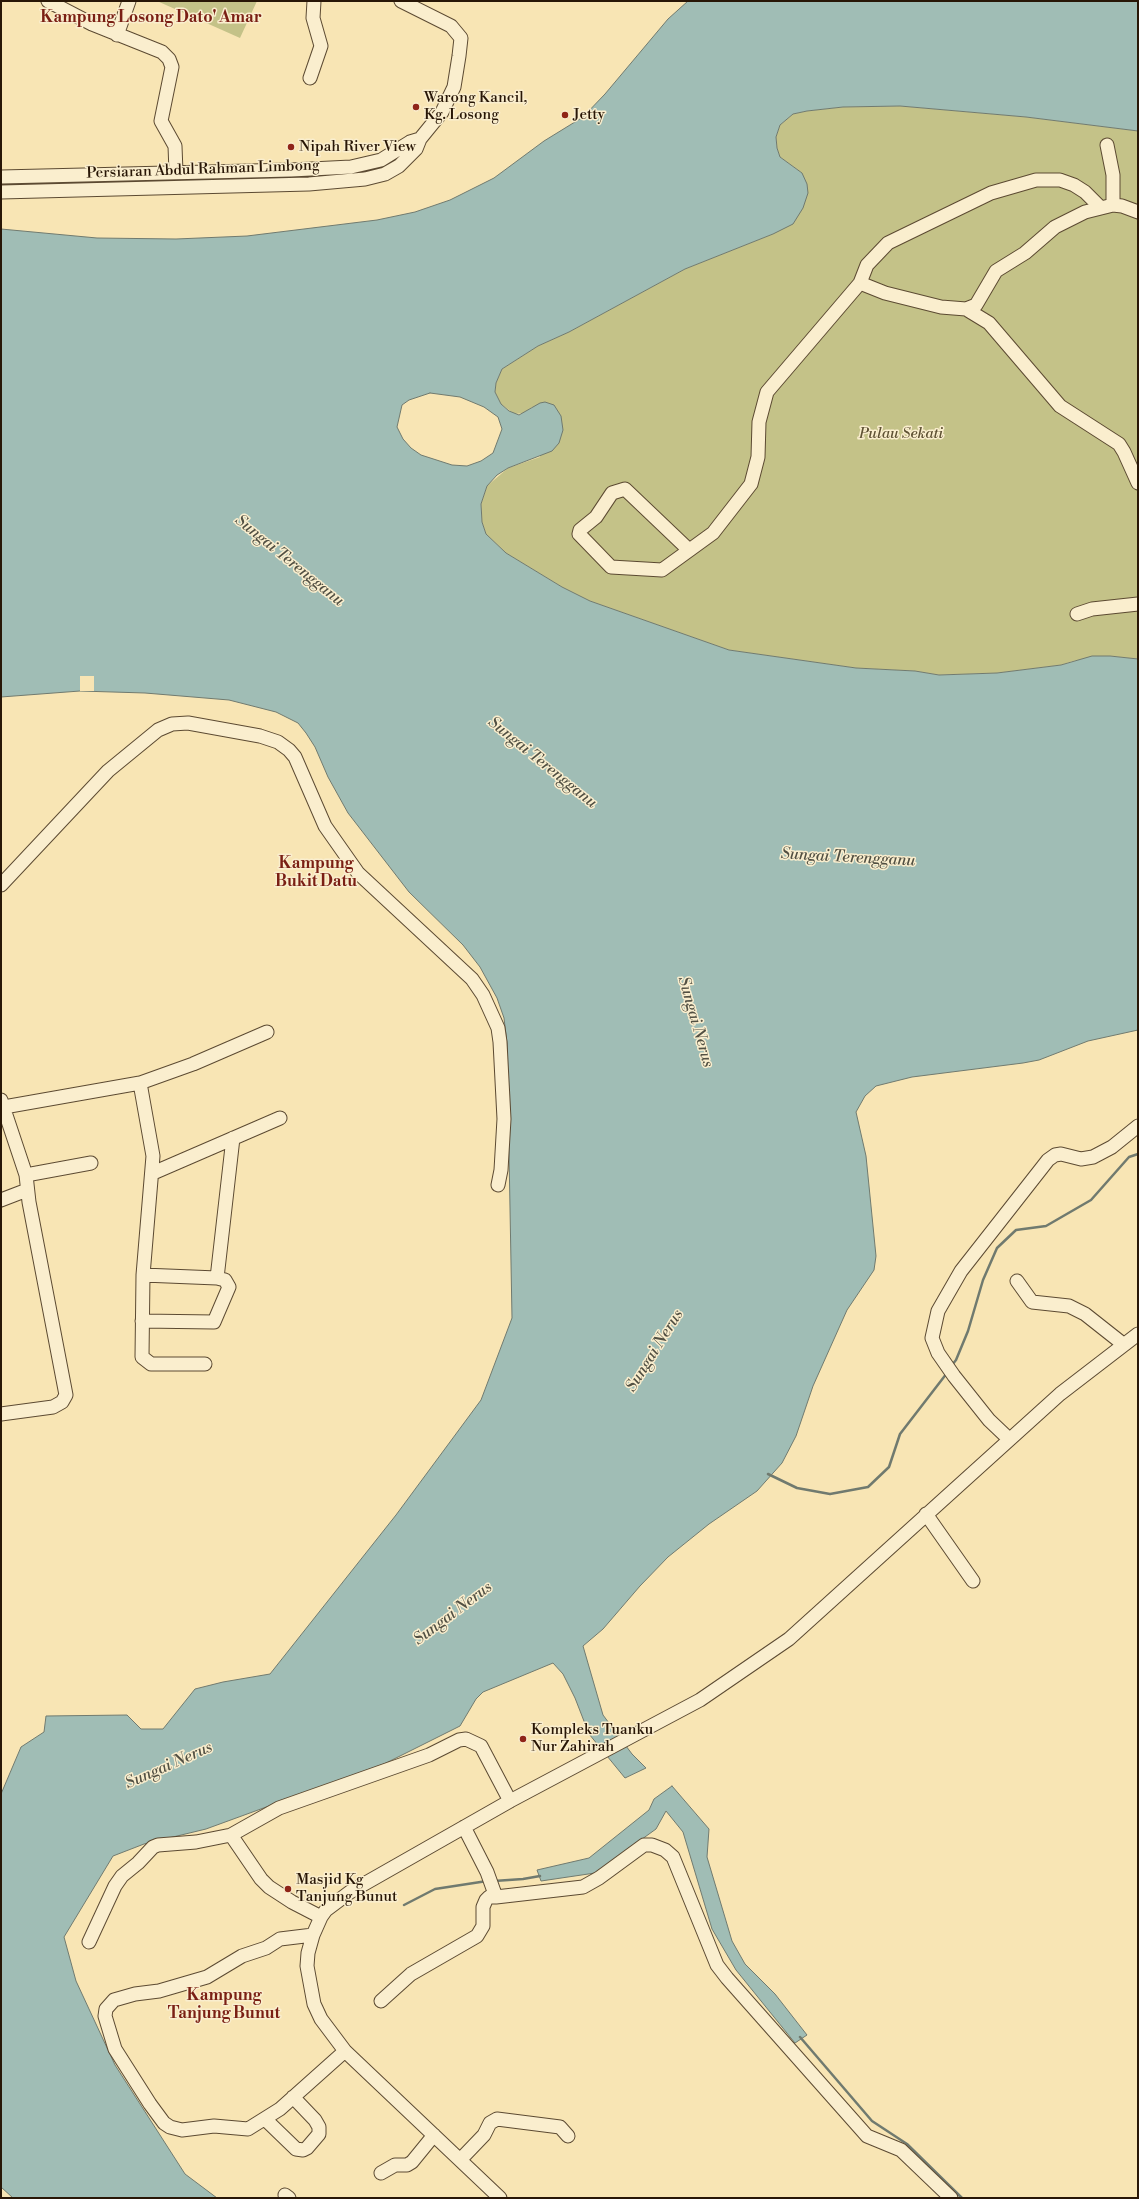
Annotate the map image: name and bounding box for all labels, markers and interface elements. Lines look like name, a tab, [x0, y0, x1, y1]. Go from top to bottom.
district label: Kampung Losong Dato' Amar	[40, 8, 262, 28]
place label: Warong Kancil, Kg. Losong	[424, 89, 527, 124]
marker: Warong Kancil, Kg. Losong	[411, 102, 421, 112]
place label: Jetty	[573, 106, 605, 124]
marker: Jetty	[560, 110, 570, 120]
place label: Nipah River View	[299, 138, 416, 156]
marker: Nipah River View	[286, 142, 296, 152]
street label: Persiaran Abdul Rahman Limbong	[86, 157, 320, 183]
park label: Pulau Sekati	[859, 425, 943, 443]
water label: Sungai Terengganu	[230, 511, 348, 611]
water label: Sungai Terengganu	[483, 713, 601, 813]
water label: Sungai Terengganu	[780, 845, 916, 871]
district label: Kampung Bukit Datu	[275, 854, 357, 892]
water label: Sungai Nerus	[673, 974, 717, 1070]
water label: Sungai Nerus	[622, 1306, 688, 1396]
water label: Sungai Nerus	[410, 1578, 496, 1650]
place label: Kompleks Tuanku Nur Zahirah	[531, 1721, 653, 1756]
marker: Kompleks Tuanku Nur Zahirah	[518, 1734, 528, 1744]
water label: Sungai Nerus	[122, 1738, 216, 1794]
place label: Masjid Kg Tanjung Bunut	[296, 1871, 397, 1906]
marker: Masjid Kg Tanjung Bunut	[283, 1884, 293, 1894]
district label: Kampung Tanjung Bunut	[168, 1986, 280, 2024]

